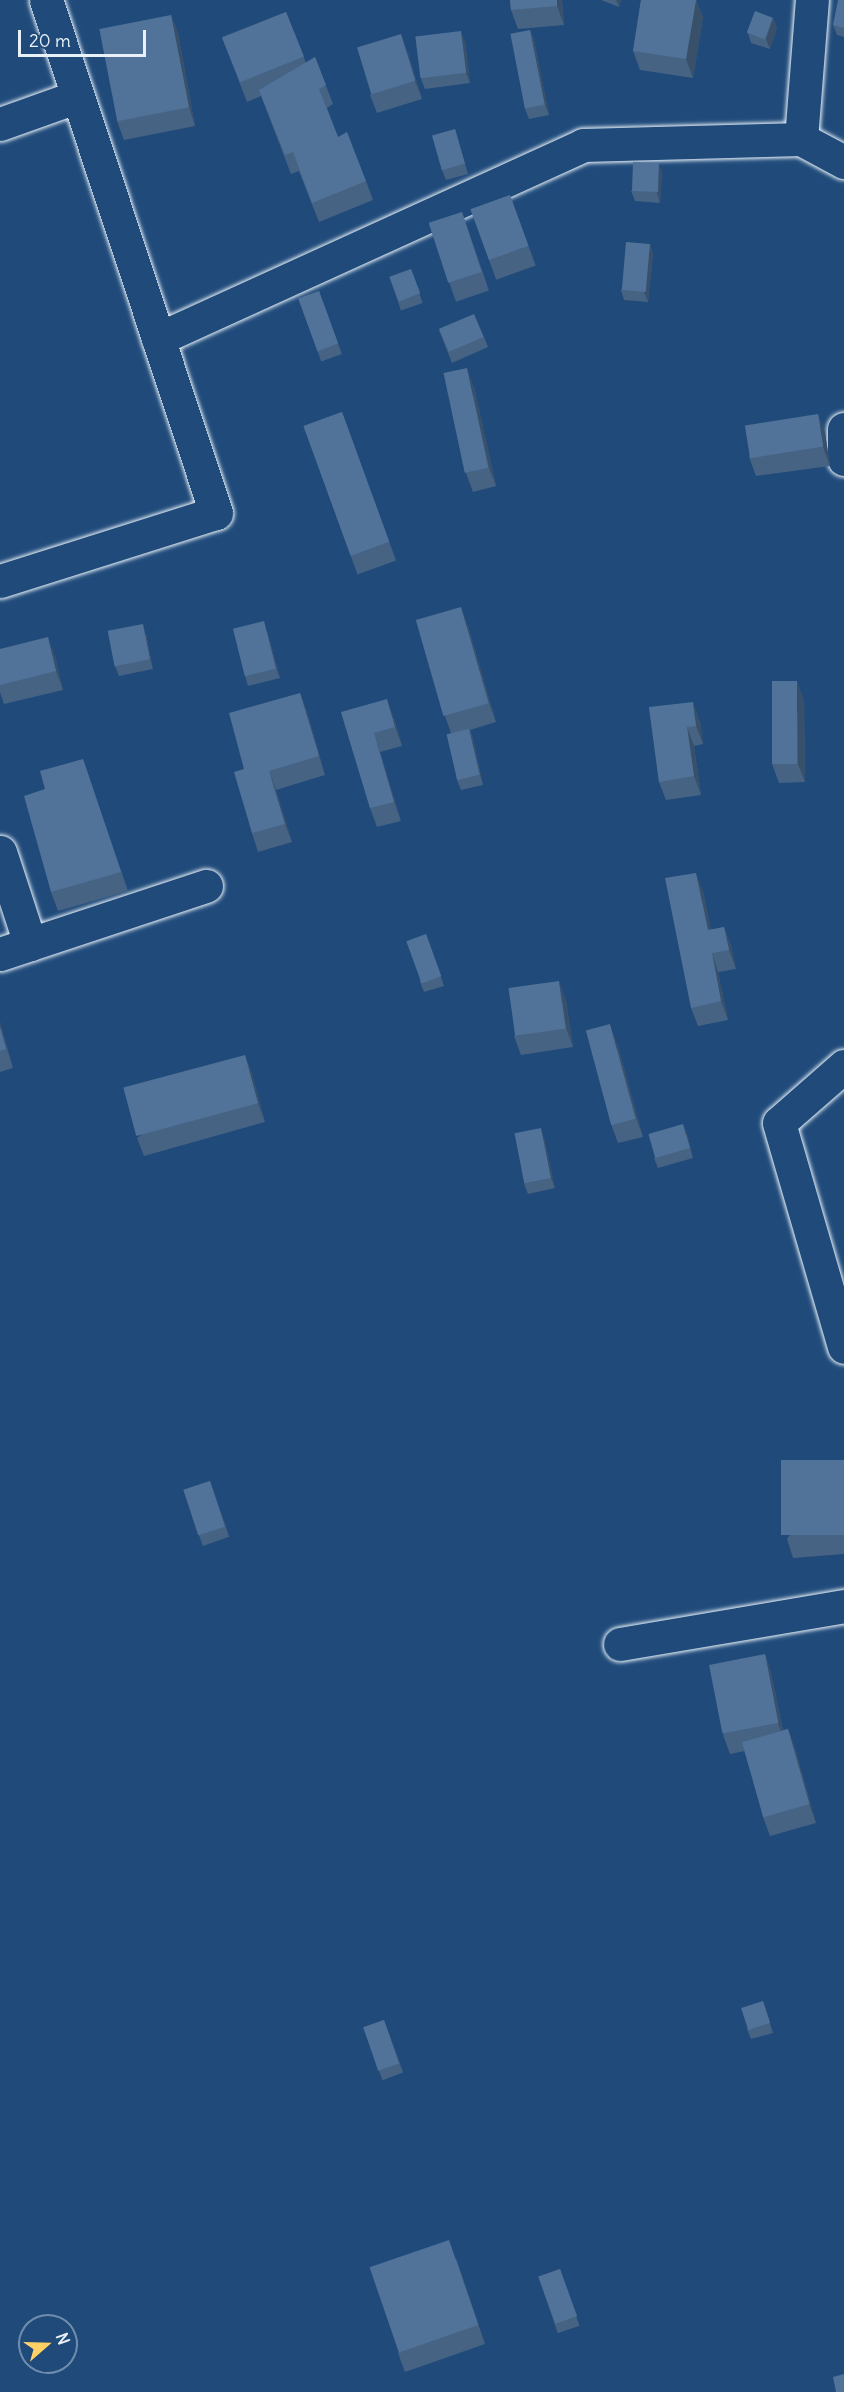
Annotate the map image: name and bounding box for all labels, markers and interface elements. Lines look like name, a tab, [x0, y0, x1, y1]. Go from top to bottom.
scale bar	[21, 18, 148, 56]
text: 20 m	[29, 29, 71, 52]
north arrow	[18, 2314, 78, 2374]
text: N	[52, 2330, 74, 2347]

